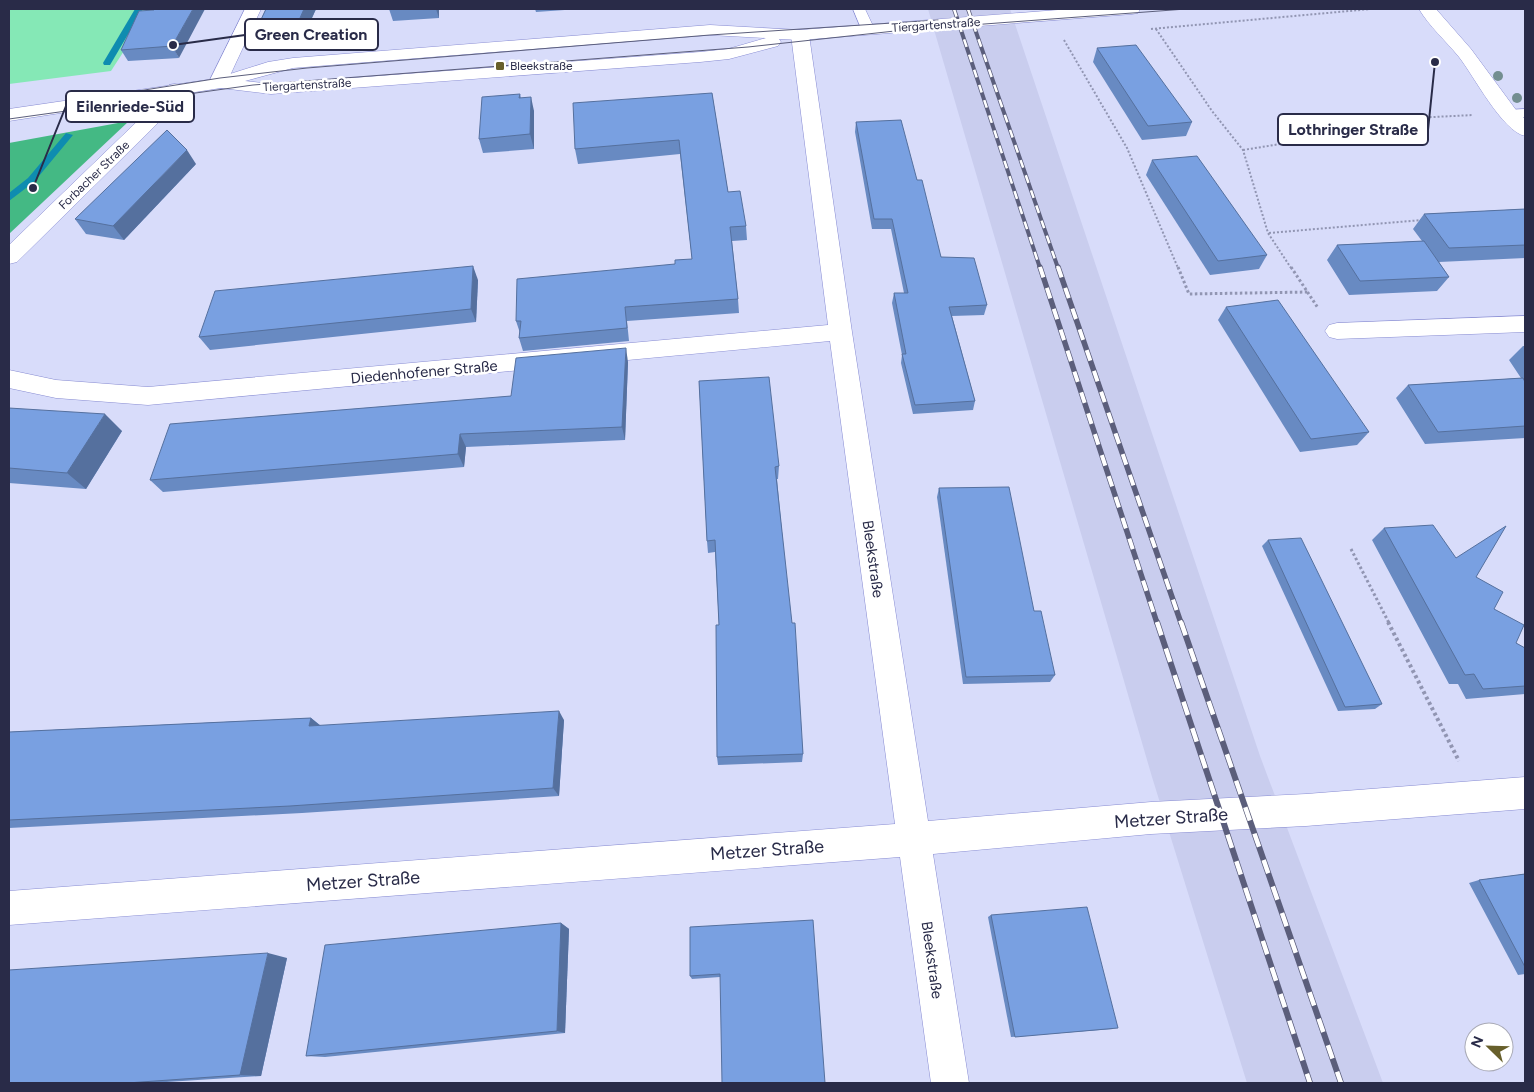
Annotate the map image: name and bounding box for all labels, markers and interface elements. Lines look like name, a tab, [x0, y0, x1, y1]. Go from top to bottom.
street label: Tiergartenstraße	[891, 15, 981, 35]
callout: Green Creation	[245, 19, 378, 50]
text: Green Creation	[255, 25, 367, 44]
place label: Bleekstraße	[510, 59, 573, 73]
marker: Bleekstraße	[494, 60, 506, 72]
street label: Tiergartenstraße	[262, 76, 352, 94]
callout: Eilenriede-Süd	[66, 91, 194, 122]
text: Eilenriede-Süd	[76, 97, 184, 116]
callout: Lothringer Straße	[1278, 114, 1428, 145]
text: Lothringer Straße	[1288, 120, 1418, 139]
street label: Forbacher Straße	[56, 137, 133, 212]
street label: Diedenhofener Straße	[350, 357, 498, 387]
street label: Bleekstraße	[859, 519, 887, 599]
street label: Metzer Straße	[1113, 803, 1229, 833]
street label: Metzer Straße	[709, 835, 825, 865]
street label: Metzer Straße	[305, 866, 421, 896]
street label: Bleekstraße	[918, 920, 946, 1000]
north arrow	[1464, 1022, 1514, 1072]
text: N	[1468, 1034, 1487, 1050]

